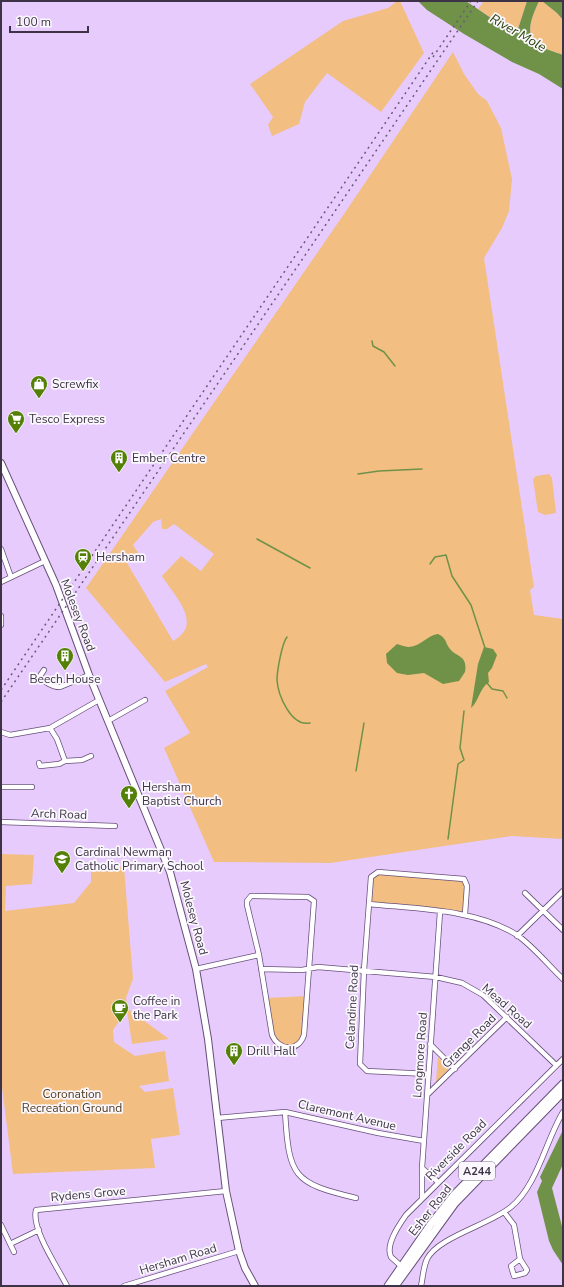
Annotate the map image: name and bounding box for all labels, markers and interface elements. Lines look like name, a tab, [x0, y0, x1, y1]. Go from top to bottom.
scale bar	[10, 8, 88, 34]
water label: River Mole	[487, 10, 550, 56]
text: 100 m	[16, 14, 51, 30]
shop icon: Screwfix	[29, 374, 49, 399]
place label: Screwfix	[52, 376, 99, 392]
supermarket icon: Tesco Express	[6, 409, 26, 434]
place label: Tesco Express	[29, 411, 105, 427]
building icon: Ember Centre	[109, 448, 129, 473]
place label: Ember Centre	[132, 450, 206, 466]
station icon: Hersham	[73, 547, 93, 572]
place label: Hersham	[96, 549, 145, 565]
street label: Molesey Road	[57, 577, 99, 653]
building icon: Beech House	[55, 646, 75, 671]
place label: Beech House	[29, 671, 101, 687]
place label: Hersham Baptist Church	[142, 779, 222, 809]
church icon: Hersham Baptist Church	[119, 784, 139, 809]
street label: Arch Road	[31, 805, 87, 823]
place label: Cardinal Newman Catholic Primary School	[75, 844, 204, 874]
school or university icon: Cardinal Newman Catholic Primary School	[52, 849, 72, 874]
street label: Molesey Road	[176, 879, 212, 957]
street label: Celandine Road	[342, 964, 362, 1050]
street label: Mead Road	[479, 980, 535, 1032]
place label: Coffee in the Park	[133, 993, 180, 1023]
cafe icon: Coffee in the Park	[110, 998, 130, 1023]
street label: Grange Road	[438, 1010, 500, 1072]
street label: Longmore Road	[409, 1012, 431, 1098]
building icon: Drill Hall	[224, 1041, 244, 1066]
place label: Drill Hall	[247, 1043, 296, 1059]
park label: Coronation Recreation Ground	[22, 1086, 122, 1116]
street label: Claremont Avenue	[296, 1096, 398, 1134]
street label: Riverside Road	[422, 1116, 490, 1184]
road number: A244	[459, 1162, 495, 1180]
street label: Esher Road	[405, 1181, 455, 1239]
street label: Rydens Grove	[50, 1183, 126, 1205]
street label: Hersham Road	[137, 1240, 219, 1278]

